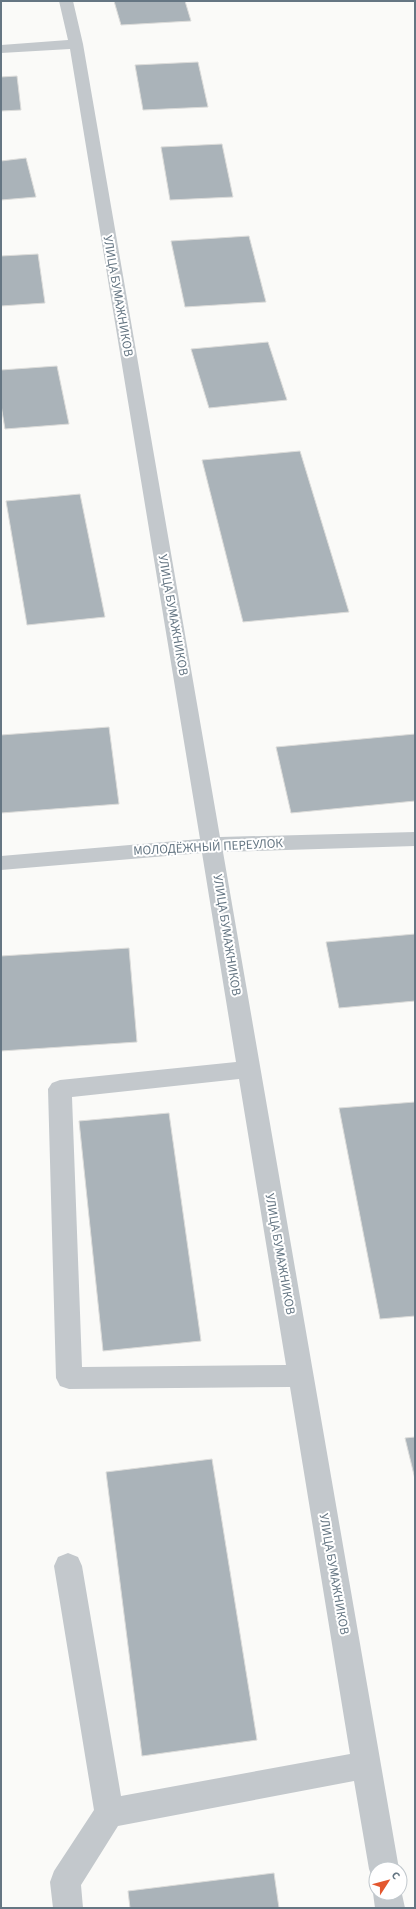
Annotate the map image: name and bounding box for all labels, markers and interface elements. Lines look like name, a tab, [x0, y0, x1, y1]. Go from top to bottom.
street label: УЛИЦА БУМАЖНИКОВ	[98, 234, 138, 358]
street label: УЛИЦА БУМАЖНИКОВ	[153, 553, 193, 677]
street label: МОЛОДЁЖНЫЙ ПЕРЕУЛОК	[133, 834, 284, 860]
street label: УЛИЦА БУМАЖНИКОВ	[209, 873, 246, 997]
street label: УЛИЦА БУМАЖНИКОВ	[260, 1192, 300, 1316]
street label: УЛИЦА БУМАЖНИКОВ	[314, 1512, 354, 1636]
north arrow	[368, 1861, 408, 1901]
text: С	[388, 1868, 404, 1883]

